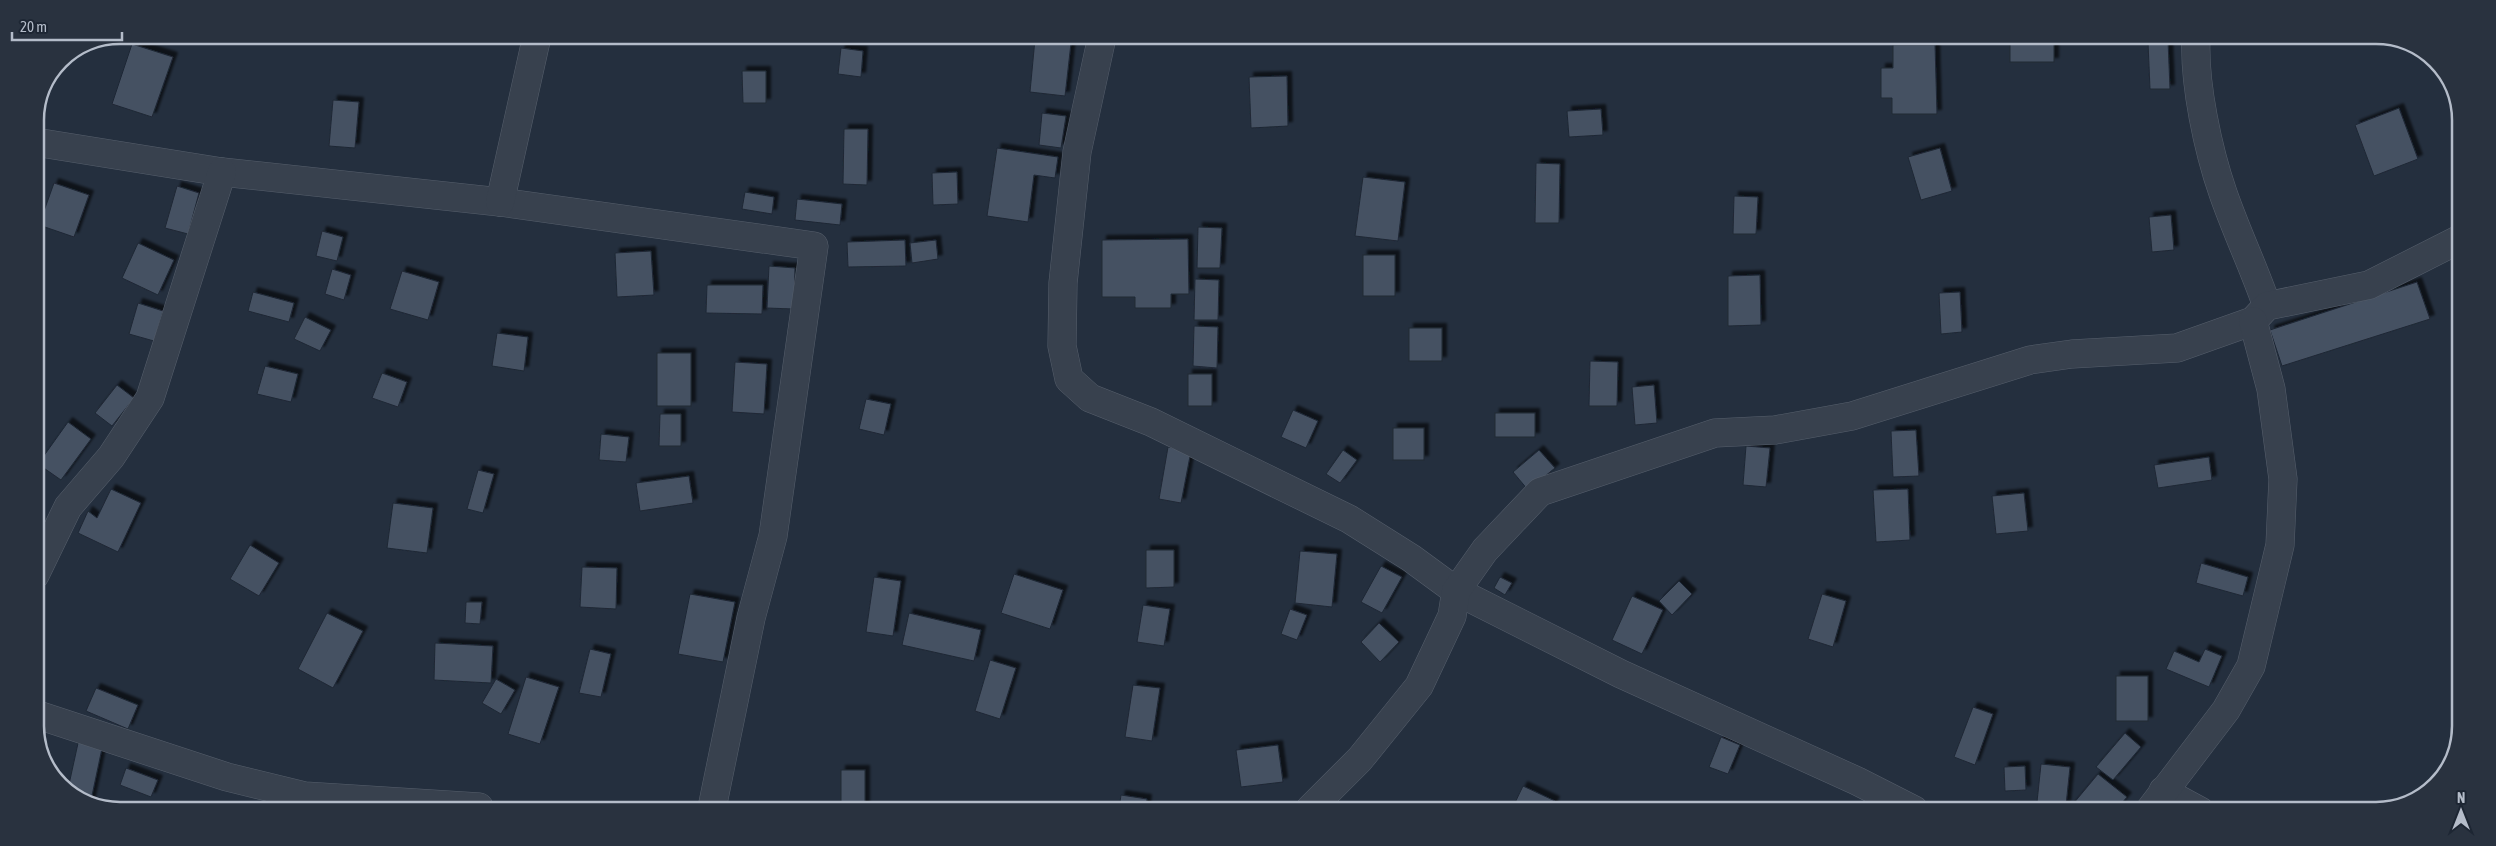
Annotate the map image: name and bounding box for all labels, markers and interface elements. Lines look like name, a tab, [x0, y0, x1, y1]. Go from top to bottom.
scale bar	[12, 10, 122, 42]
text: 20 m	[20, 18, 47, 35]
north arrow	[2436, 786, 2486, 836]
text: N	[2457, 790, 2465, 806]

